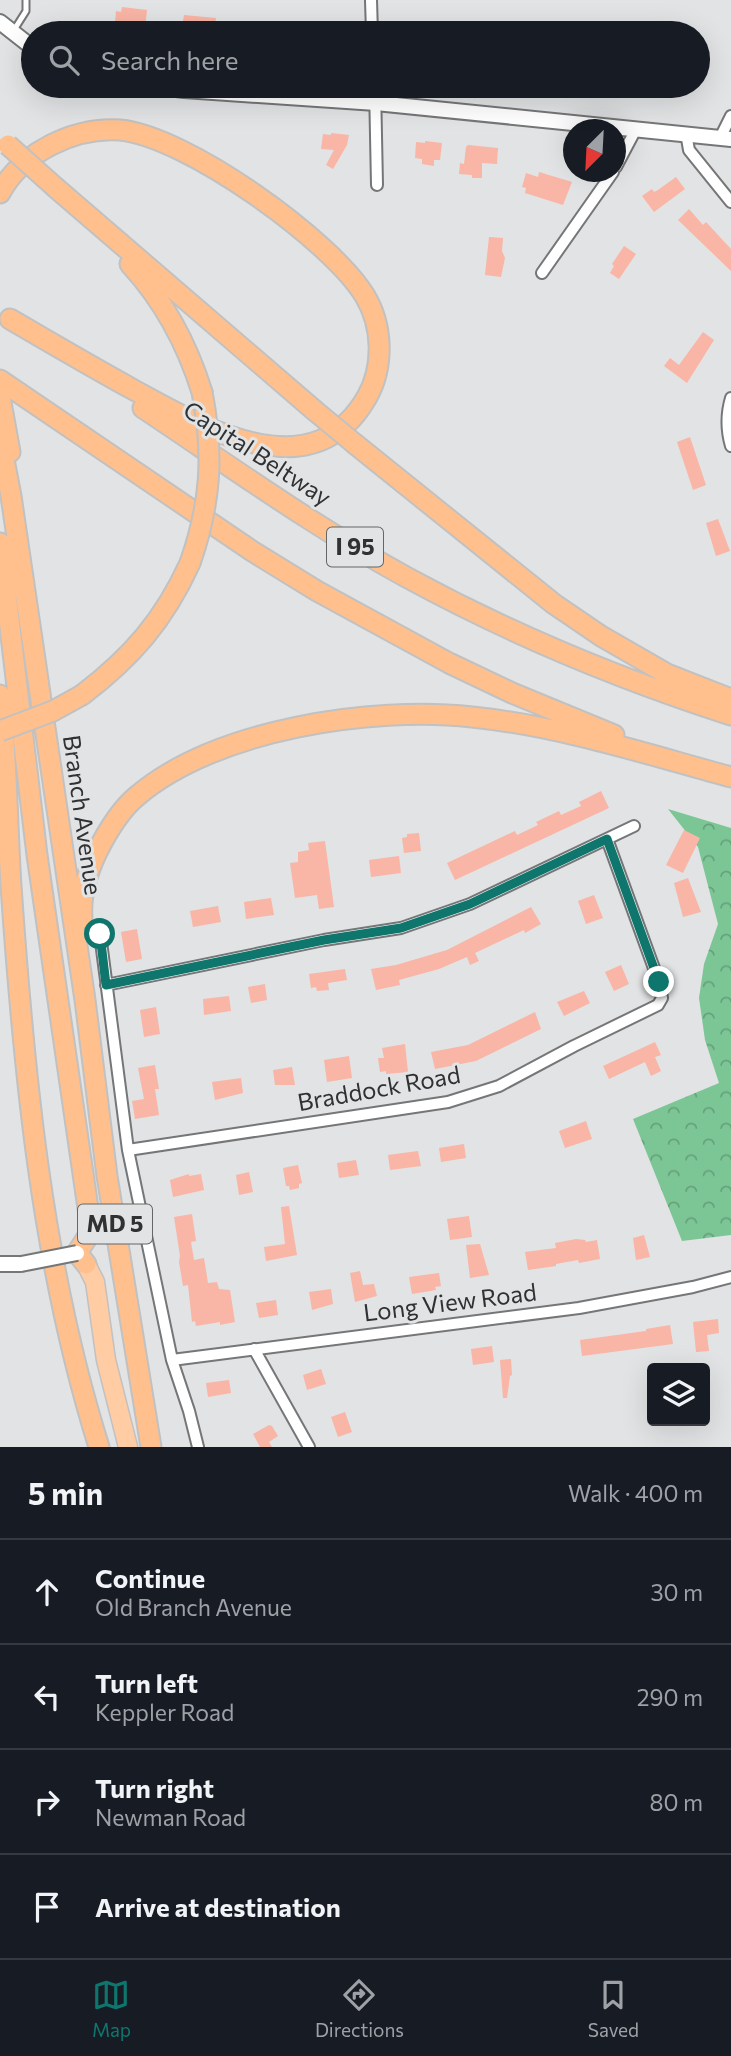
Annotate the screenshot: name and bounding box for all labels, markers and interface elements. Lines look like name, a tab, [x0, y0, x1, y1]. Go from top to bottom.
search box	[21, 21, 710, 98]
icon: search	[45, 41, 83, 79]
text: Search here	[101, 44, 239, 75]
north arrow	[563, 119, 626, 182]
street label: Capital Beltway	[179, 394, 337, 511]
road number: I 95	[327, 527, 383, 566]
street label: Branch Avenue	[58, 733, 109, 897]
route start	[84, 918, 115, 949]
route end	[643, 966, 674, 997]
street label: Braddock Road	[295, 1059, 462, 1116]
road number: MD 5	[78, 1204, 152, 1244]
street label: Long View Road	[362, 1276, 538, 1327]
map controls	[647, 1363, 710, 1426]
button: layers	[647, 1363, 710, 1426]
text: 5 min	[28, 1474, 103, 1511]
text: Walk · 400 m	[568, 1479, 703, 1507]
text: Continue	[95, 1562, 205, 1593]
icon: ahead	[28, 1573, 66, 1611]
text: 30 m	[650, 1578, 703, 1606]
text: Old Branch Avenue	[95, 1593, 292, 1621]
text: Turn left	[95, 1667, 198, 1698]
icon: left	[28, 1678, 66, 1716]
text: 290 m	[637, 1683, 703, 1711]
text: Keppler Road	[95, 1698, 234, 1726]
text: Turn right	[95, 1772, 214, 1803]
icon: right	[28, 1783, 66, 1821]
text: 80 m	[650, 1788, 703, 1816]
text: Newman Road	[95, 1803, 246, 1831]
icon: arrive	[28, 1888, 66, 1926]
text: Arrive at destination	[95, 1891, 341, 1922]
tab: Map	[92, 1976, 131, 2041]
tab: Directions	[315, 1976, 404, 2041]
tab: Saved	[588, 1976, 639, 2041]

